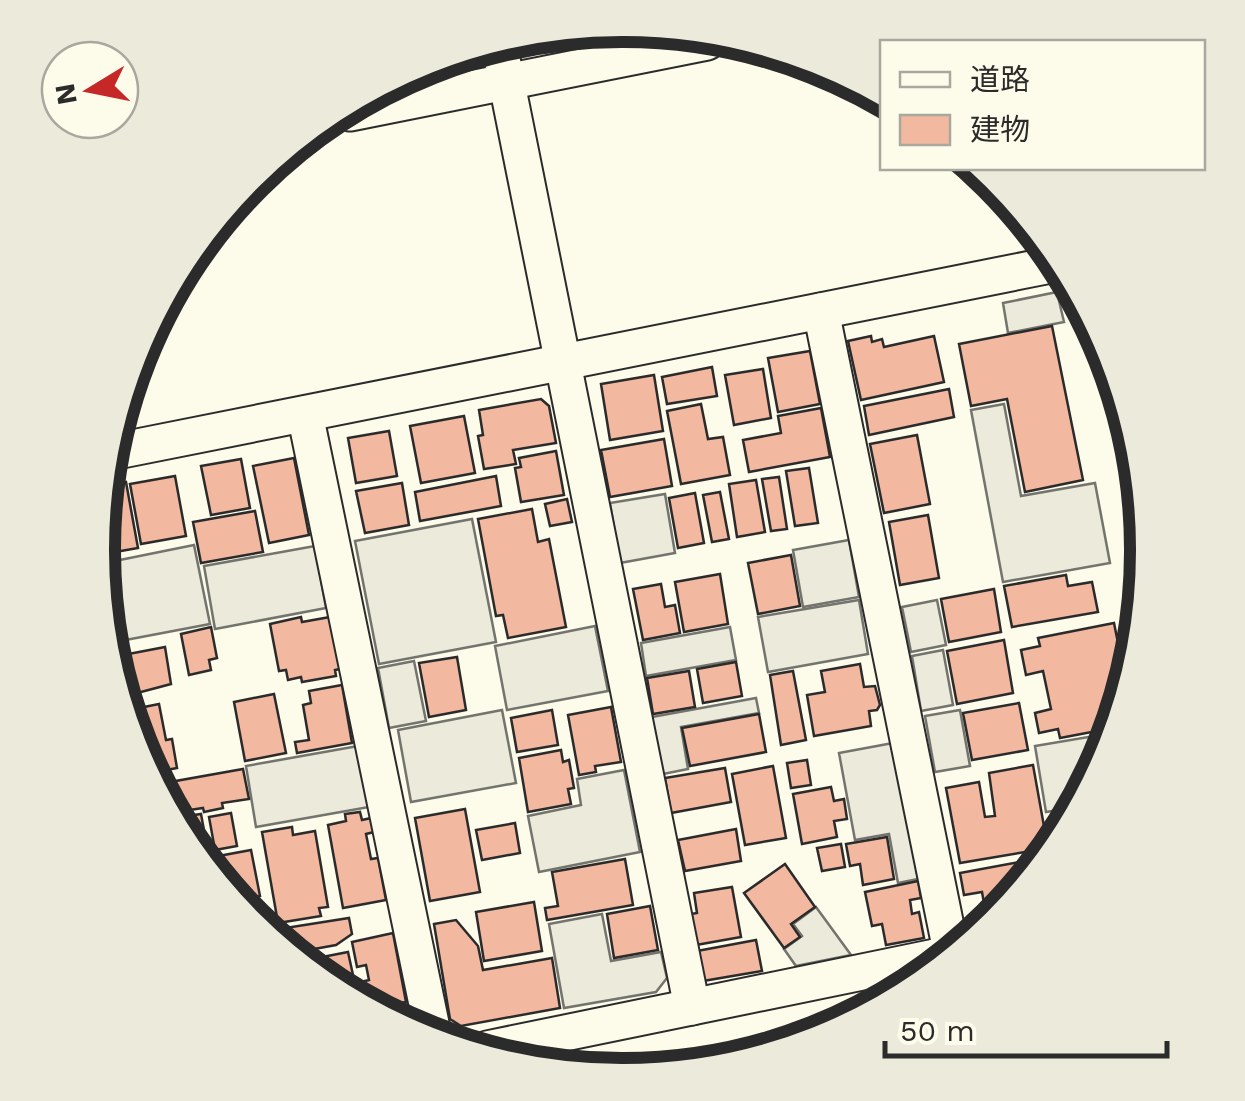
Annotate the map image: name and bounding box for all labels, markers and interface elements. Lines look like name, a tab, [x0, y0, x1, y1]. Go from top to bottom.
north arrow	[40, 40, 140, 140]
legend	[880, 40, 1205, 170]
text: 道路	[970, 62, 1030, 97]
text: N	[48, 81, 84, 107]
text: 建物	[970, 112, 1030, 147]
scale bar	[885, 996, 1168, 1058]
text: 50 m	[900, 1013, 975, 1048]

